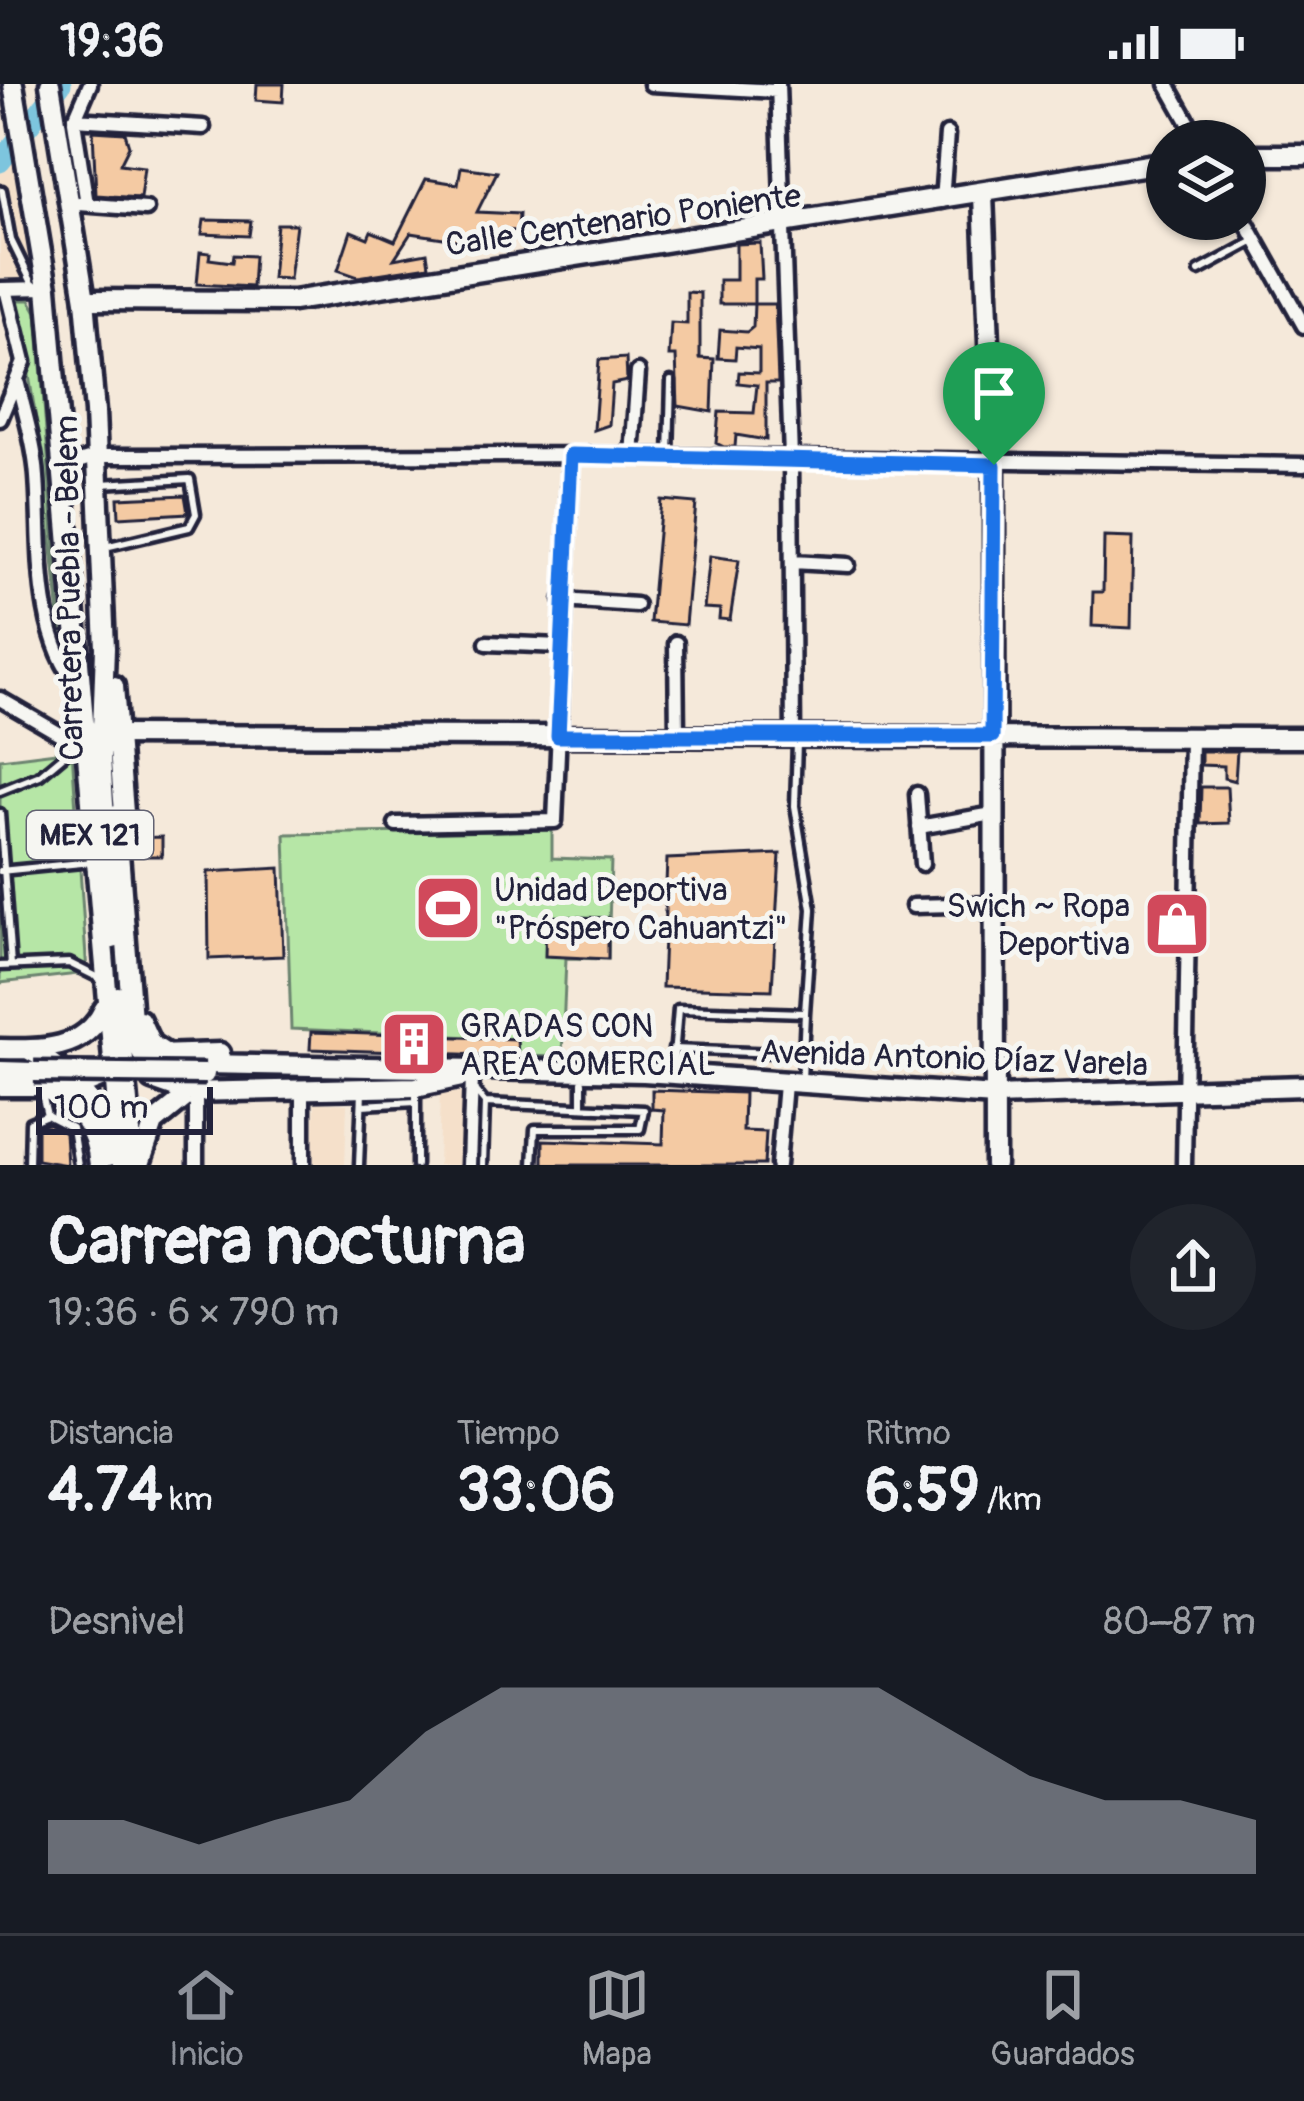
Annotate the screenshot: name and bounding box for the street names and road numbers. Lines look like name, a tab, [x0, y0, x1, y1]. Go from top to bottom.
street label: Calle Centenario Poniente	[443, 175, 803, 266]
street label: Carretera Puebla - Belem	[46, 415, 93, 761]
road number: MEX 121	[27, 811, 153, 859]
street label: Avenida Antonio Díaz Varela	[759, 1031, 1149, 1086]

